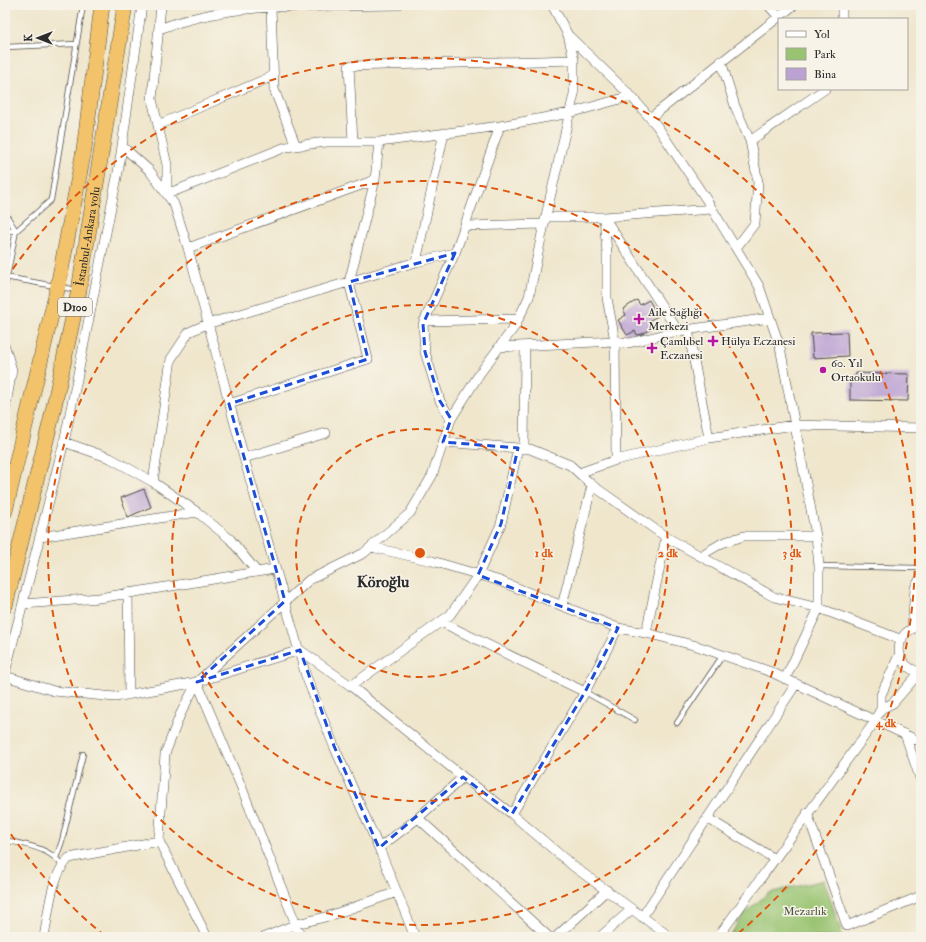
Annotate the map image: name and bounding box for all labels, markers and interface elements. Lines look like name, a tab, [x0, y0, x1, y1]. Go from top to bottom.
north arrow	[18, 18, 58, 58]
legend	[778, 18, 908, 90]
text: Yol	[814, 27, 830, 42]
text: K	[22, 33, 35, 42]
text: Park	[814, 47, 836, 62]
text: Bina	[814, 67, 837, 82]
street label: İstanbul-Ankara yolu	[73, 185, 104, 287]
road number: D100	[58, 298, 92, 316]
place label: Aile Sağlığı Merkezi	[647, 305, 702, 334]
marker: Aile Sağlığı Merkezi	[633, 313, 645, 325]
place label: Çamlıbel Eczanesi	[660, 334, 703, 363]
place label: Hülya Eczanesi	[721, 334, 795, 349]
marker: Hülya Eczanesi	[708, 336, 718, 346]
marker: Çamlıbel Eczanesi	[647, 343, 657, 353]
place label: 60. Yıl Ortaokulu	[831, 356, 881, 385]
marker: 60. Yıl Ortaokulu	[818, 365, 828, 375]
centre of rings	[413, 546, 427, 560]
text: 1 dk	[535, 546, 553, 561]
text: 2 dk	[658, 546, 678, 561]
text: 3 dk	[783, 546, 802, 561]
district label: Köroğlu	[357, 572, 410, 593]
text: 4 dk	[875, 716, 897, 731]
park label: Mezarlık	[783, 904, 827, 919]

